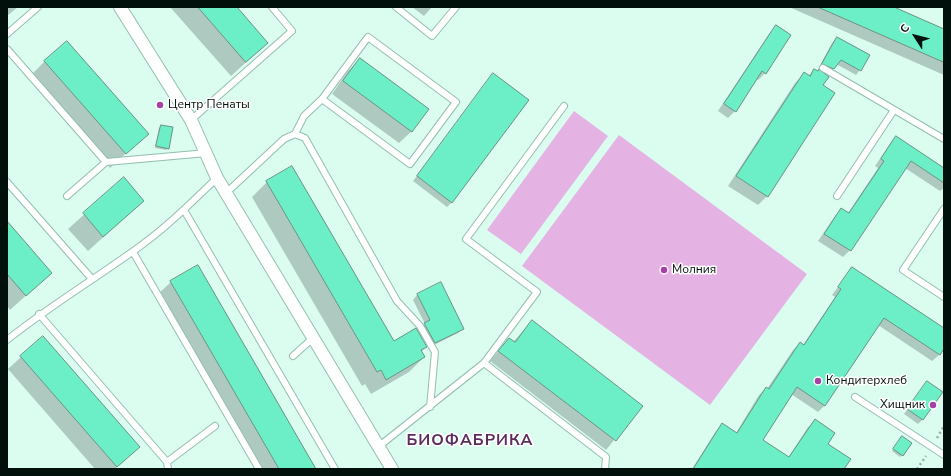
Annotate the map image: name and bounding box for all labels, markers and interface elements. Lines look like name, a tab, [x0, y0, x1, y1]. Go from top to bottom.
north arrow	[895, 16, 935, 56]
text: С	[897, 21, 913, 36]
place label: Центр Пенаты	[168, 98, 250, 112]
marker: Центр Пенаты	[155, 100, 165, 110]
place label: Молния	[672, 263, 716, 277]
marker: Молния	[659, 265, 669, 275]
place label: Кондитерхлеб	[826, 374, 907, 388]
marker: Кондитерхлеб	[813, 376, 823, 386]
place label: Хищник	[880, 398, 925, 412]
marker: Хищник	[928, 400, 938, 410]
district label: БИОФАБРИКА	[407, 431, 533, 451]

